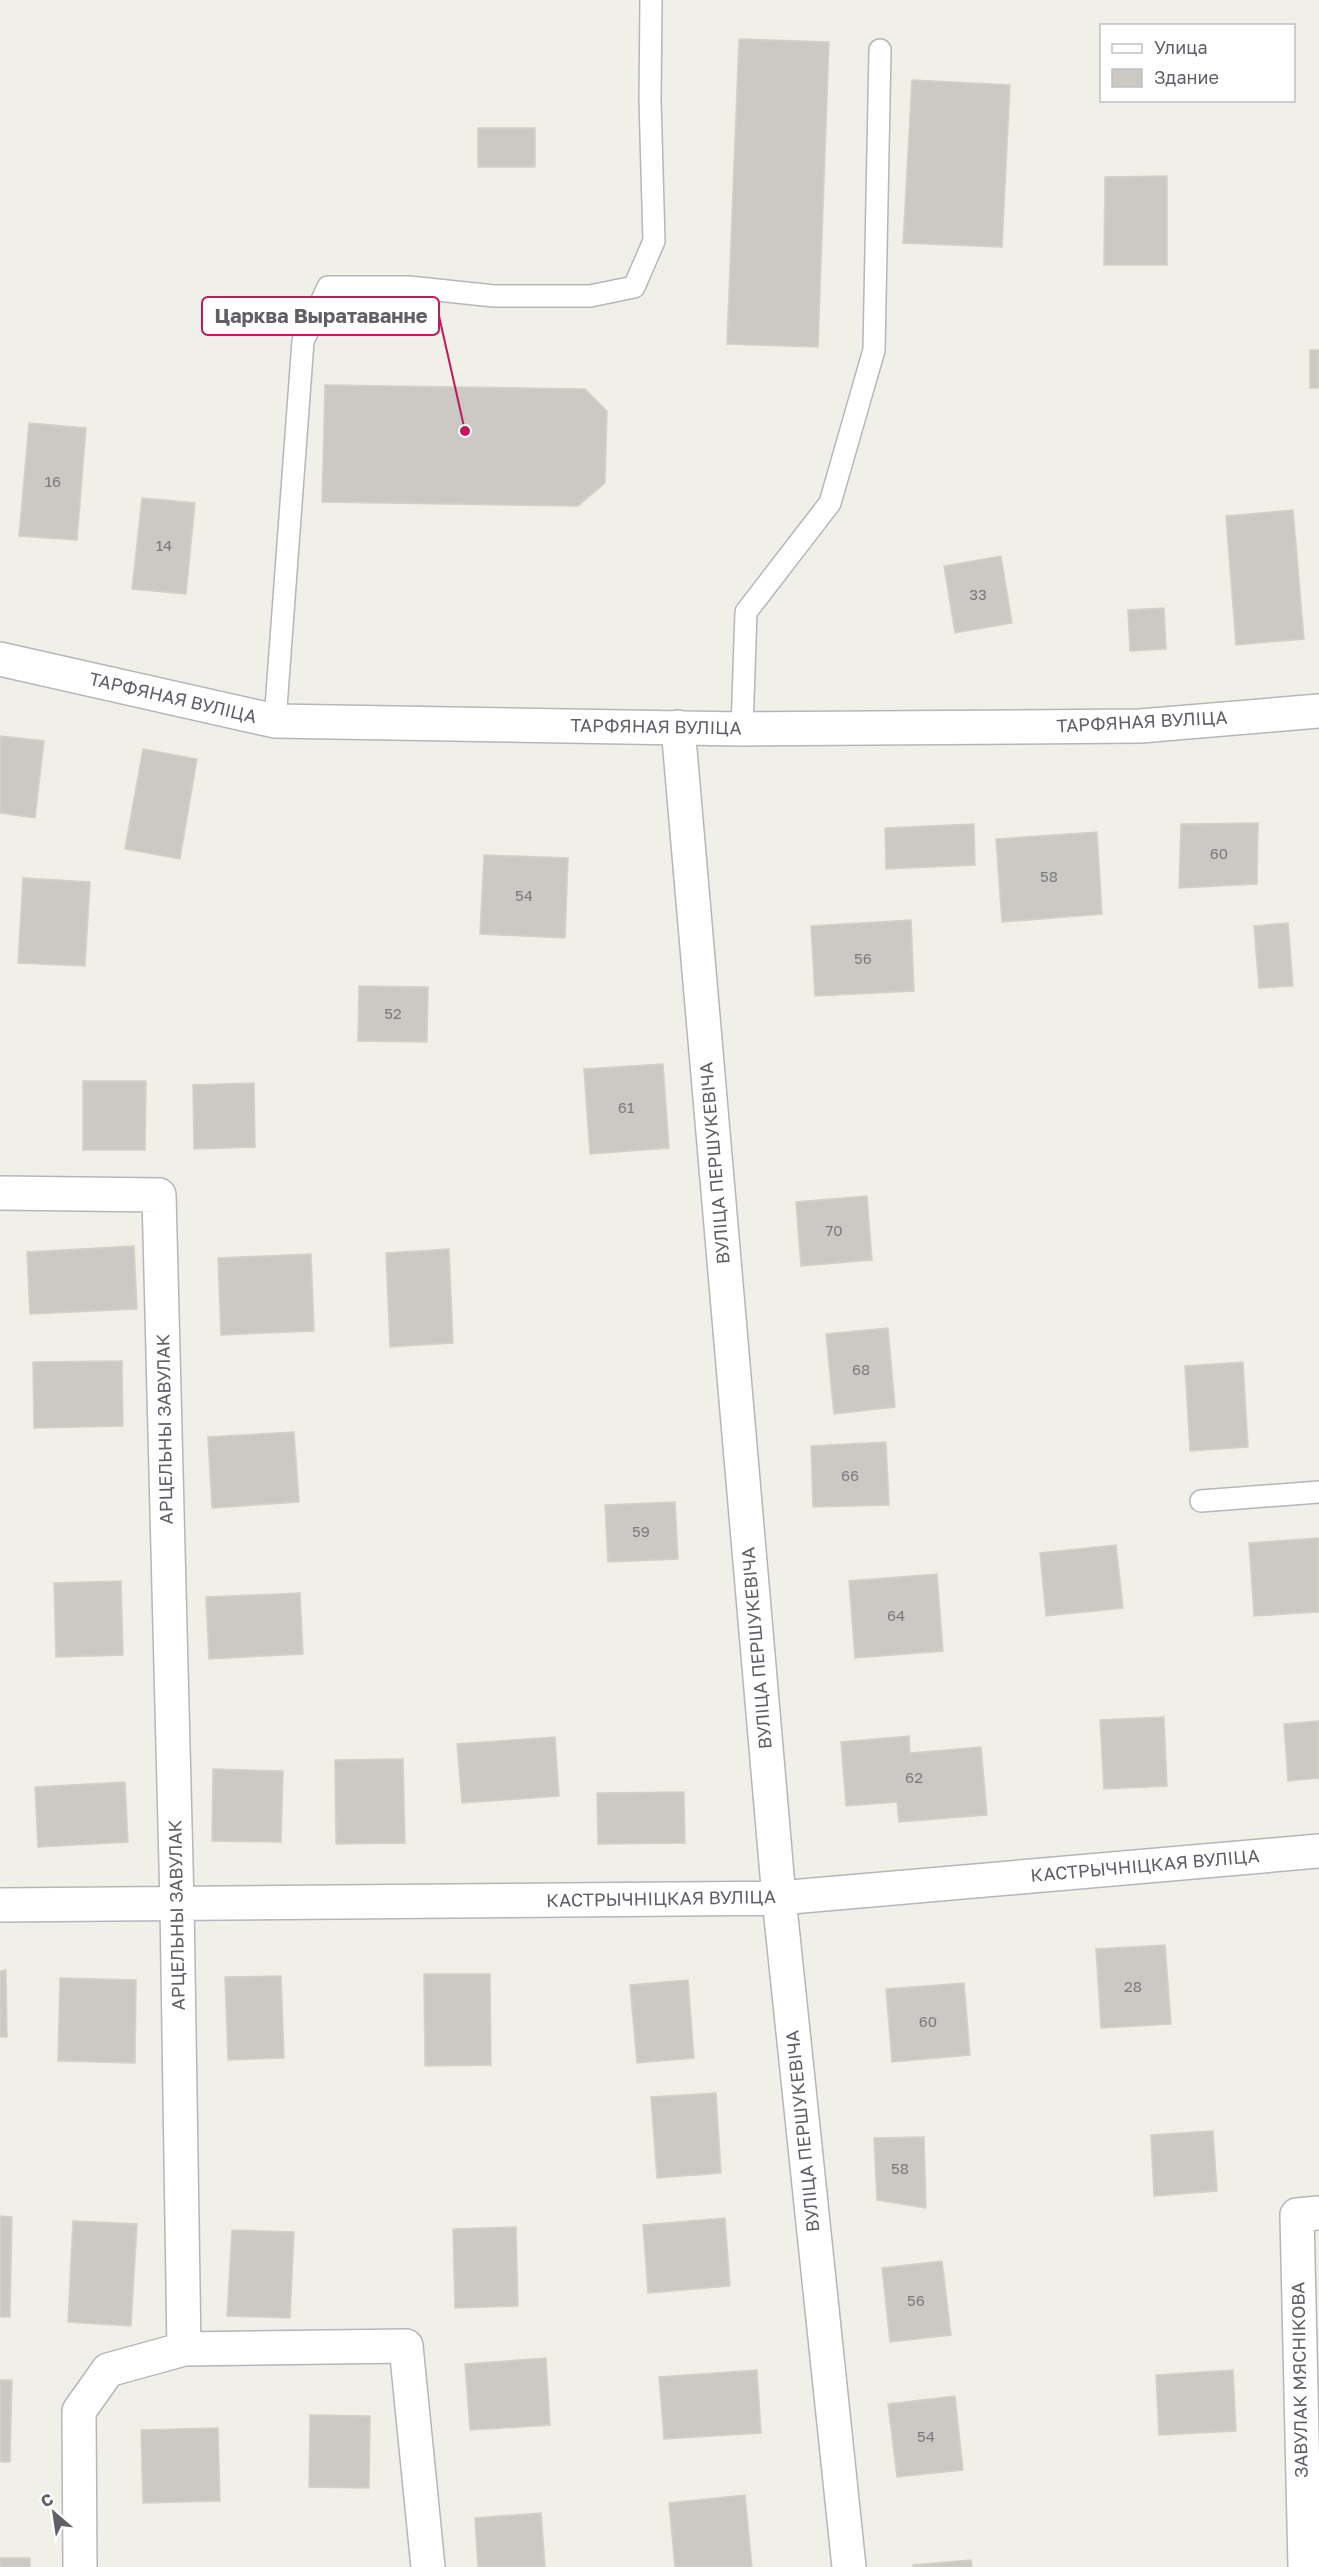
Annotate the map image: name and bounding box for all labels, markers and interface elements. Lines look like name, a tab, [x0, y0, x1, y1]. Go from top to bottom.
legend	[1100, 24, 1295, 102]
text: Улица	[1154, 36, 1208, 58]
text: Здание	[1154, 66, 1219, 88]
callout: Царква Выратаванне	[202, 297, 439, 335]
text: Царква Выратаванне	[214, 303, 428, 327]
house number: 16	[45, 472, 61, 490]
house number: 14	[156, 536, 172, 554]
house number: 33	[969, 585, 987, 603]
street label: ТАРФЯНАЯ ВУЛІЦА	[87, 667, 259, 727]
street label: ТАРФЯНАЯ ВУЛІЦА	[1056, 706, 1228, 736]
street label: ТАРФЯНАЯ ВУЛІЦА	[570, 714, 742, 738]
house number: 60	[1210, 844, 1228, 862]
house number: 58	[1040, 867, 1058, 885]
house number: 54	[515, 886, 533, 904]
house number: 56	[854, 949, 872, 967]
house number: 52	[384, 1004, 402, 1022]
street label: ВУЛІЦА ПЕРШУКЕВІЧА	[694, 1061, 734, 1265]
house number: 61	[618, 1098, 634, 1116]
house number: 70	[825, 1221, 843, 1239]
street label: АРЦЕЛЬНЫ ЗАВУЛАК	[151, 1333, 177, 1524]
house number: 68	[852, 1360, 870, 1378]
house number: 66	[841, 1466, 859, 1484]
house number: 59	[632, 1522, 650, 1540]
street label: ВУЛІЦА ПЕРШУКЕВІЧА	[736, 1546, 776, 1750]
house number: 64	[887, 1606, 905, 1624]
house number: 62	[905, 1768, 923, 1786]
street label: АРЦЕЛЬНЫ ЗАВУЛАК	[163, 1819, 189, 2010]
street label: КАСТРЫЧНІЦКАЯ ВУЛІЦА	[1030, 1844, 1260, 1886]
street label: КАСТРЫЧНІЦКАЯ ВУЛІЦА	[546, 1885, 776, 1911]
house number: 28	[1124, 1977, 1142, 1995]
house number: 60	[919, 2012, 937, 2030]
street label: ВУЛІЦА ПЕРШУКЕВІЧА	[780, 2029, 824, 2233]
house number: 58	[891, 2159, 909, 2177]
street label: ЗАВУЛАК МЯСНІКОВА	[1286, 2282, 1312, 2478]
house number: 56	[907, 2291, 925, 2309]
house number: 54	[917, 2427, 935, 2445]
north arrow	[24, 2483, 84, 2543]
text: С	[37, 2488, 57, 2511]

